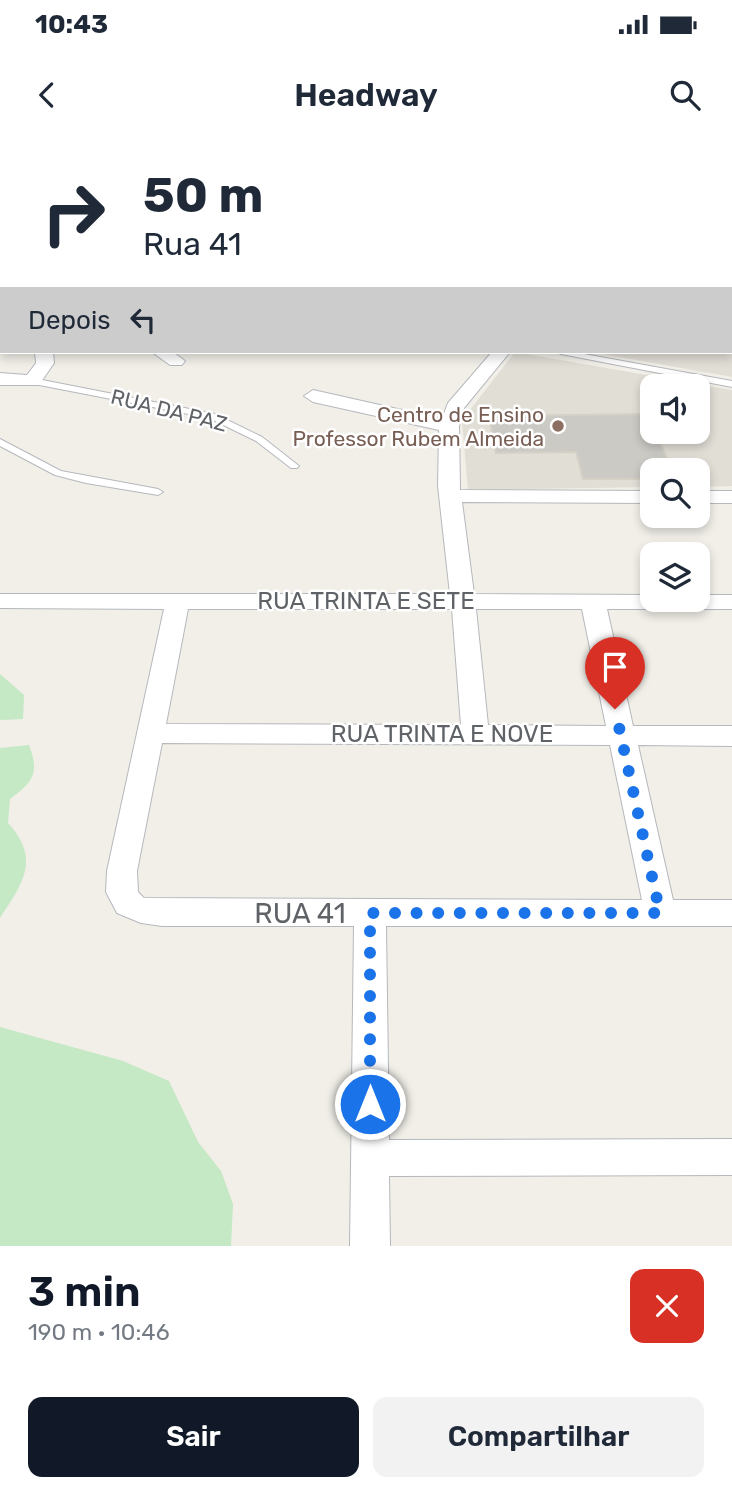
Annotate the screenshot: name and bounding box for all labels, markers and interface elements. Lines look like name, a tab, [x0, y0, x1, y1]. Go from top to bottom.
text: 10:43	[35, 9, 108, 40]
icon: back	[28, 76, 66, 114]
text: Headway	[294, 76, 438, 114]
icon: search	[666, 76, 704, 114]
text: 50 m	[143, 166, 263, 224]
icon: right	[28, 168, 119, 259]
text: Rua 41	[143, 225, 242, 263]
icon: left	[124, 301, 162, 339]
text: Depois	[28, 305, 110, 336]
map controls	[640, 374, 710, 612]
button: sound	[640, 374, 710, 444]
street label: RUA DA PAZ	[108, 383, 230, 437]
place label: Centro de Ensino Professor Rubem Almeida	[292, 402, 544, 451]
marker: Centro de Ensino Professor Rubem Almeida	[550, 418, 566, 434]
button: search	[640, 458, 710, 528]
button: layers	[640, 542, 710, 612]
street label: RUA TRINTA E SETE	[257, 587, 475, 615]
pin	[585, 637, 645, 709]
icon: arrive	[596, 648, 634, 686]
street label: RUA TRINTA E NOVE	[331, 720, 553, 748]
street label: RUA 41	[254, 897, 346, 930]
position arrow	[333, 1067, 407, 1141]
text: 3 min	[28, 1267, 141, 1317]
button: close	[630, 1269, 704, 1343]
text: 190 m · 10:46	[28, 1318, 170, 1346]
button: Sair	[28, 1397, 359, 1477]
button: Compartilhar	[373, 1397, 704, 1477]

